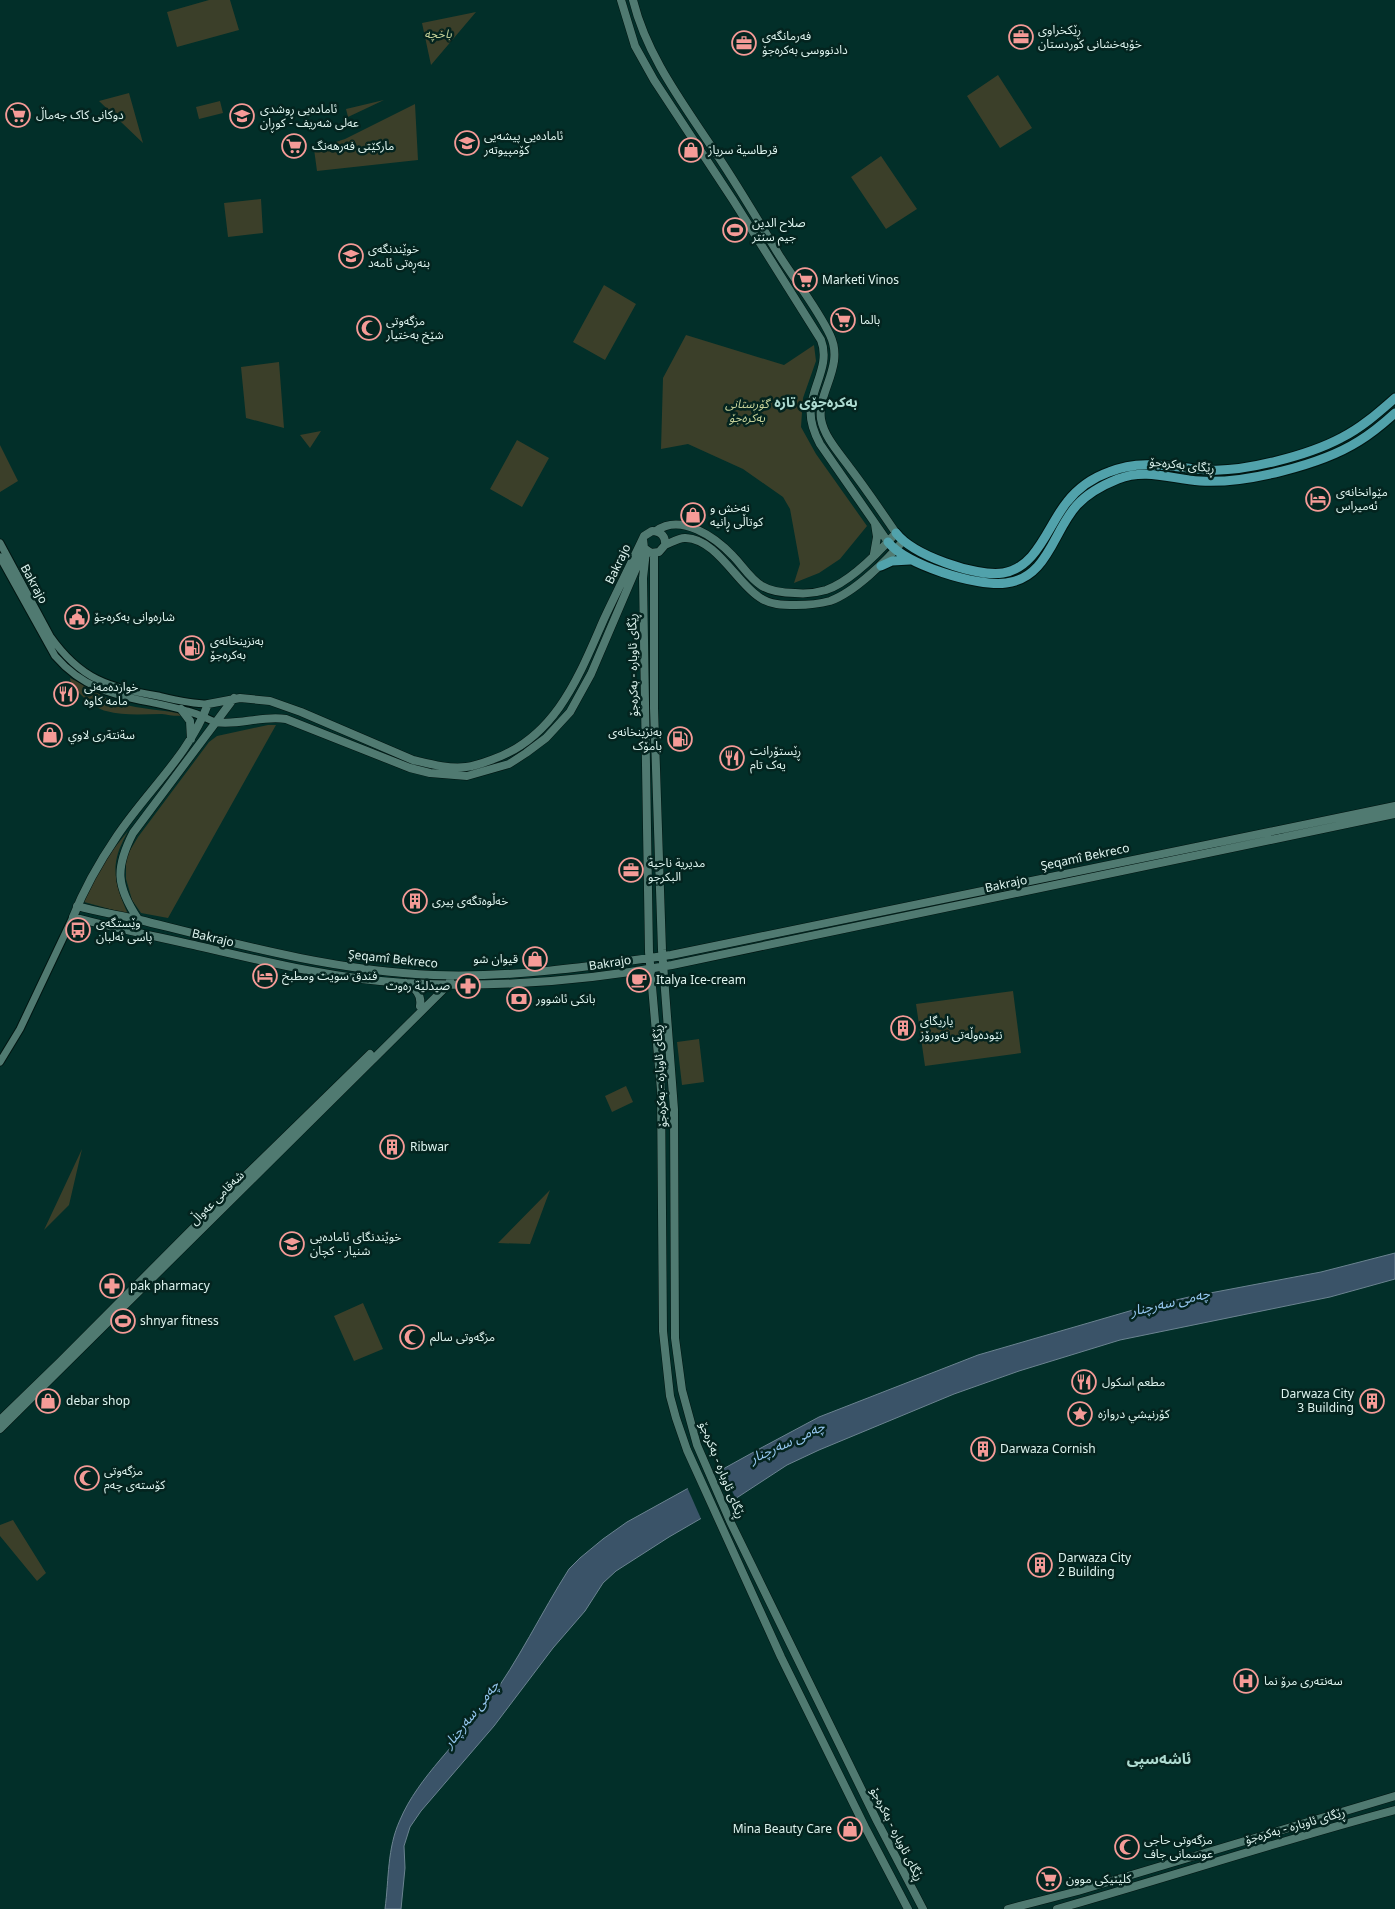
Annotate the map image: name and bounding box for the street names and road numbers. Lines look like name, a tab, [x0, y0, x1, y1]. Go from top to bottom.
street label: ڕێگای بەکرەجۆ	[1148, 450, 1216, 481]
street label: Bakrajo	[598, 540, 639, 589]
street label: Bakrajo	[12, 559, 55, 609]
street label: ڕێگای ئاوبارە - بەکرەجۆ	[620, 613, 647, 717]
street label: Şeqamî Bekreco	[1038, 836, 1132, 879]
street label: Bakrajo	[983, 868, 1030, 901]
street label: Bakrajo	[189, 921, 237, 955]
street label: Şeqamî Bekreco	[347, 942, 439, 977]
street label: Bakrajo	[587, 948, 633, 979]
street label: ڕێگای ئاوبارە - بەکرەجۆ	[645, 1024, 676, 1128]
street label: شەقامی عەواڵ	[183, 1164, 251, 1232]
street label: ڕێگای ئاوبارە - بەکرەجۆ	[691, 1418, 752, 1523]
street label: ڕێگای ئاوبارە - بەکرەجۆ	[862, 1783, 931, 1886]
street label: ڕێگای ئاوبارە - بەکرەجۆ	[1242, 1800, 1348, 1853]

